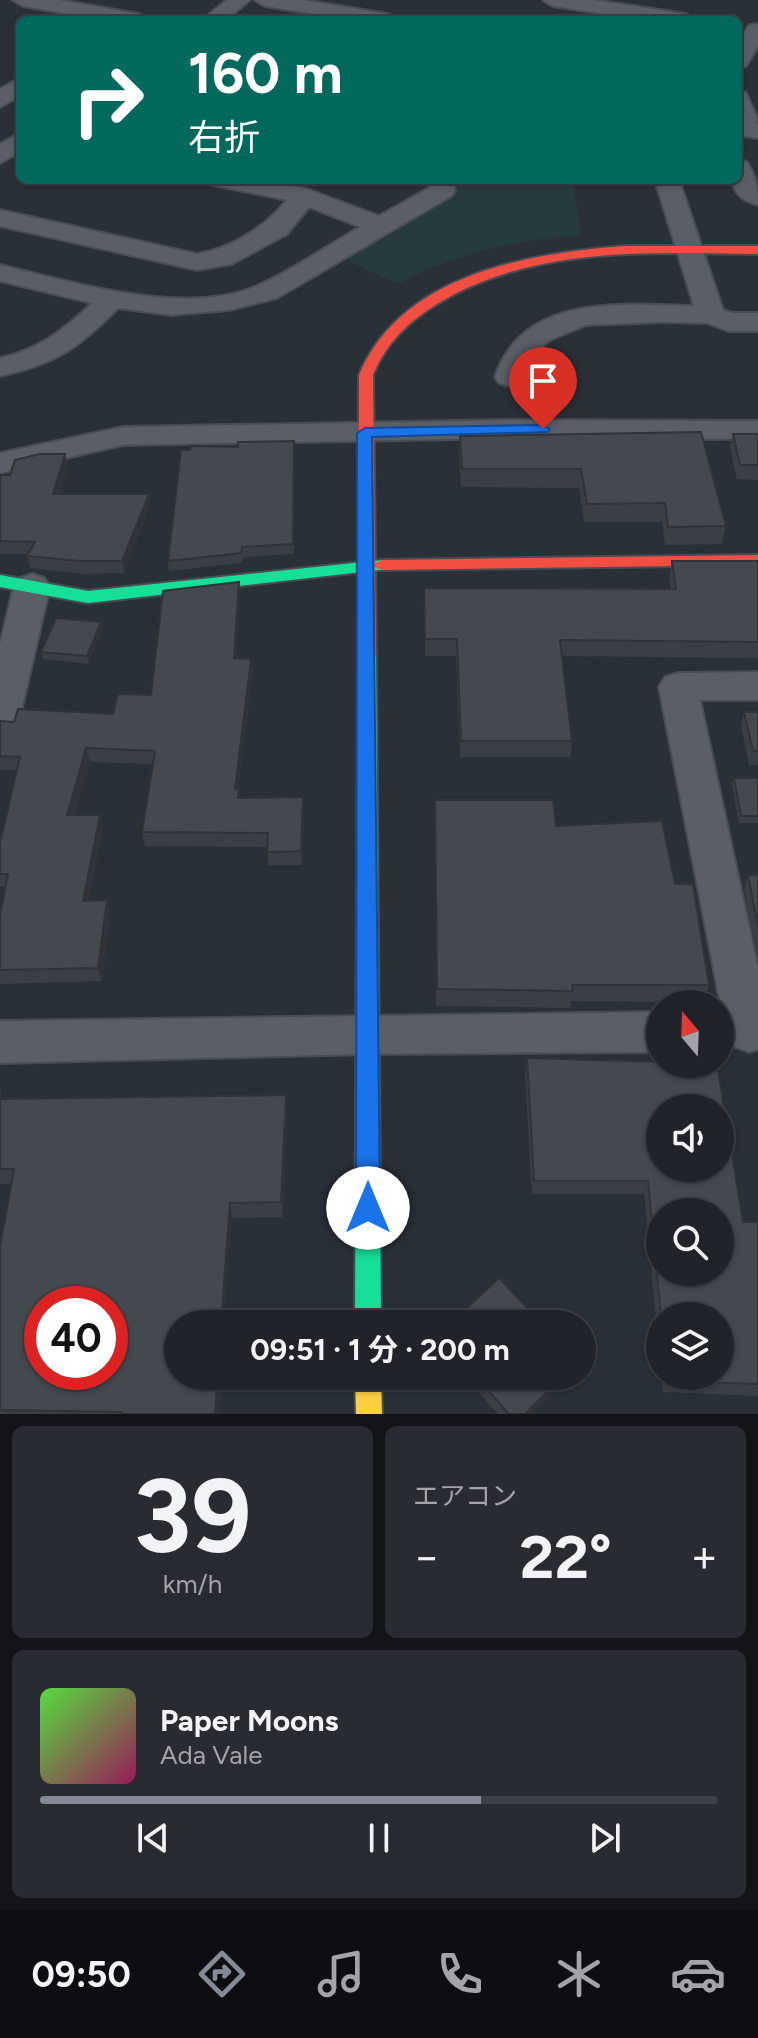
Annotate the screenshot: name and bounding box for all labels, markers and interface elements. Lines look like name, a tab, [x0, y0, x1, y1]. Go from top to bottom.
text: 160 m	[188, 40, 343, 107]
icon: right	[56, 48, 160, 152]
text: 右折	[188, 116, 260, 159]
pin	[509, 347, 577, 429]
icon: arrive	[521, 359, 565, 403]
north arrow	[646, 990, 734, 1078]
map controls	[646, 990, 734, 1390]
button: sound	[646, 1094, 734, 1182]
position arrow	[326, 1166, 410, 1250]
button: search	[646, 1198, 734, 1286]
speed limit sign: 40	[24, 1286, 128, 1390]
button: layers	[646, 1302, 734, 1390]
text: 09:51 · 1 分 · 200 m	[250, 1331, 510, 1368]
text: 39	[133, 1453, 252, 1578]
text: エアコン	[413, 1480, 517, 1512]
text: 22°	[519, 1521, 612, 1593]
text: −	[413, 1530, 440, 1583]
text: +	[691, 1530, 718, 1583]
text: km/h	[163, 1568, 222, 1600]
text: Paper Moons	[160, 1702, 339, 1739]
text: Ada Vale	[160, 1739, 263, 1771]
icon: previous	[131, 1816, 175, 1860]
icon: pause	[357, 1816, 401, 1860]
icon: next	[583, 1816, 627, 1860]
icon: directions	[194, 1946, 250, 2002]
icon: music	[313, 1946, 369, 2002]
icon: phone	[432, 1946, 488, 2002]
icon: climate	[551, 1946, 607, 2002]
icon: car	[670, 1946, 726, 2002]
text: 09:50	[32, 1953, 131, 1996]

